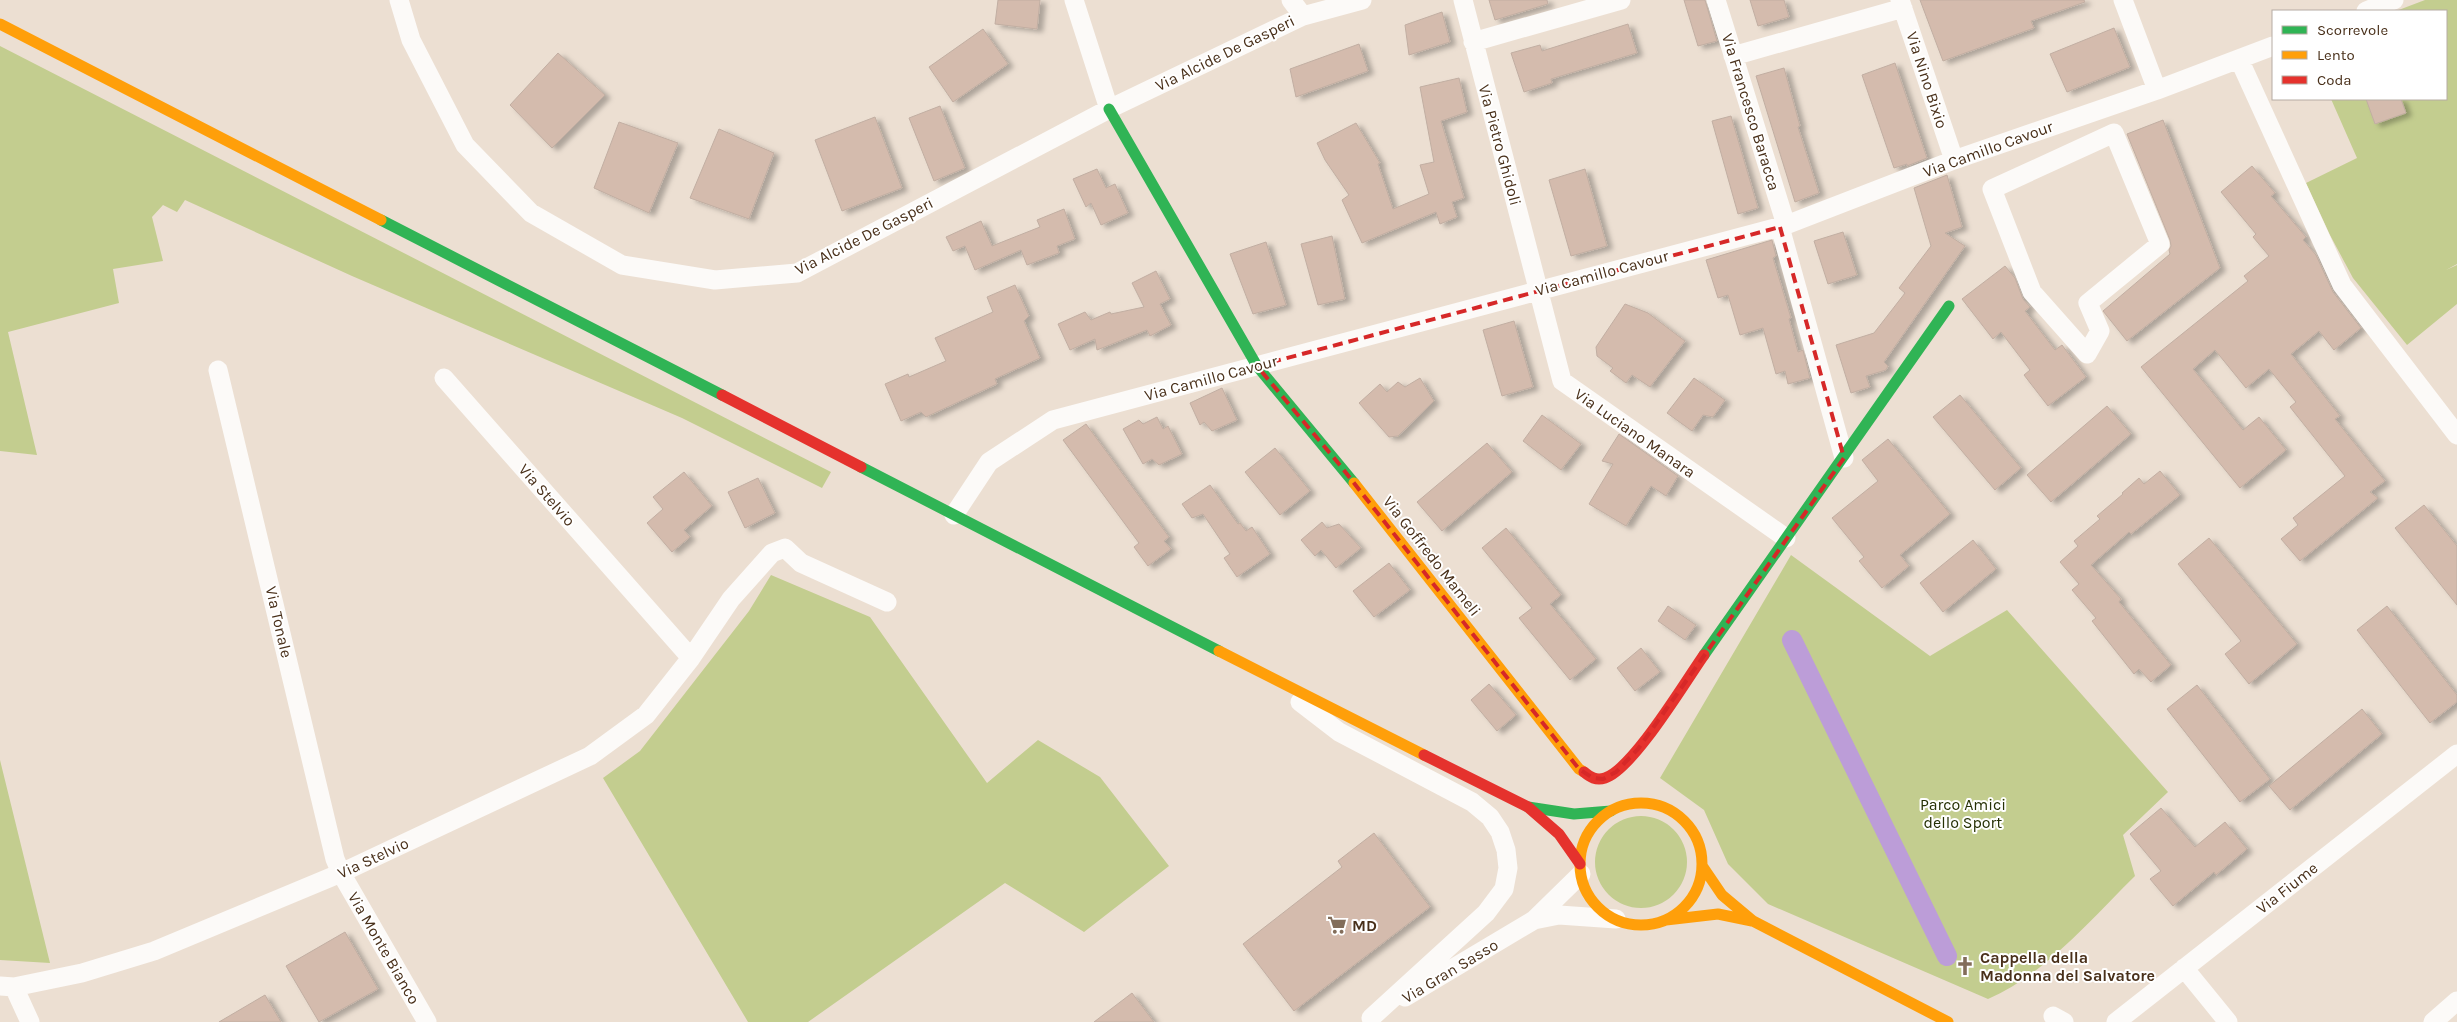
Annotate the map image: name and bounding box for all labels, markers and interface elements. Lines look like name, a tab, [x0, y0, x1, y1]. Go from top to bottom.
legend	[2272, 10, 2447, 100]
street label: Via Alcide De Gasperi	[1152, 11, 1298, 95]
text: Scorrevole	[2317, 21, 2388, 39]
street label: Via Nino Bixio	[1902, 29, 1952, 131]
street label: Via Francesco Baracca	[1718, 31, 1784, 193]
text: Lento	[2317, 46, 2355, 64]
text: Coda	[2317, 71, 2352, 89]
street label: Via Pietro Ghidoli	[1475, 82, 1525, 208]
street label: Via Camillo Cavour	[1920, 117, 2056, 181]
street label: Via Alcide De Gasperi	[792, 193, 936, 279]
street label: Via Camillo Cavour	[1533, 246, 1671, 300]
street label: Via Camillo Cavour	[1142, 351, 1280, 405]
street label: Via Luciano Manara	[1571, 384, 1699, 482]
street label: Via Stelvio	[515, 460, 579, 530]
street label: Via Goffredo Mameli	[1379, 492, 1485, 620]
street label: Via Tonale	[262, 584, 296, 660]
park label: Parco Amici dello Sport	[1920, 795, 2006, 832]
street label: Via Stelvio	[334, 833, 412, 883]
street label: Via Fiume	[2253, 858, 2321, 918]
street label: Via Monte Bianco	[344, 888, 424, 1008]
supermarket icon: MD	[1326, 914, 1348, 936]
place label: MD	[1352, 916, 1377, 935]
street label: Via Gran Sasso	[1398, 935, 1502, 1007]
place label: Cappella della Madonna del Salvatore	[1980, 948, 2155, 985]
church icon: Cappella della Madonna del Salvatore	[1954, 955, 1976, 977]

